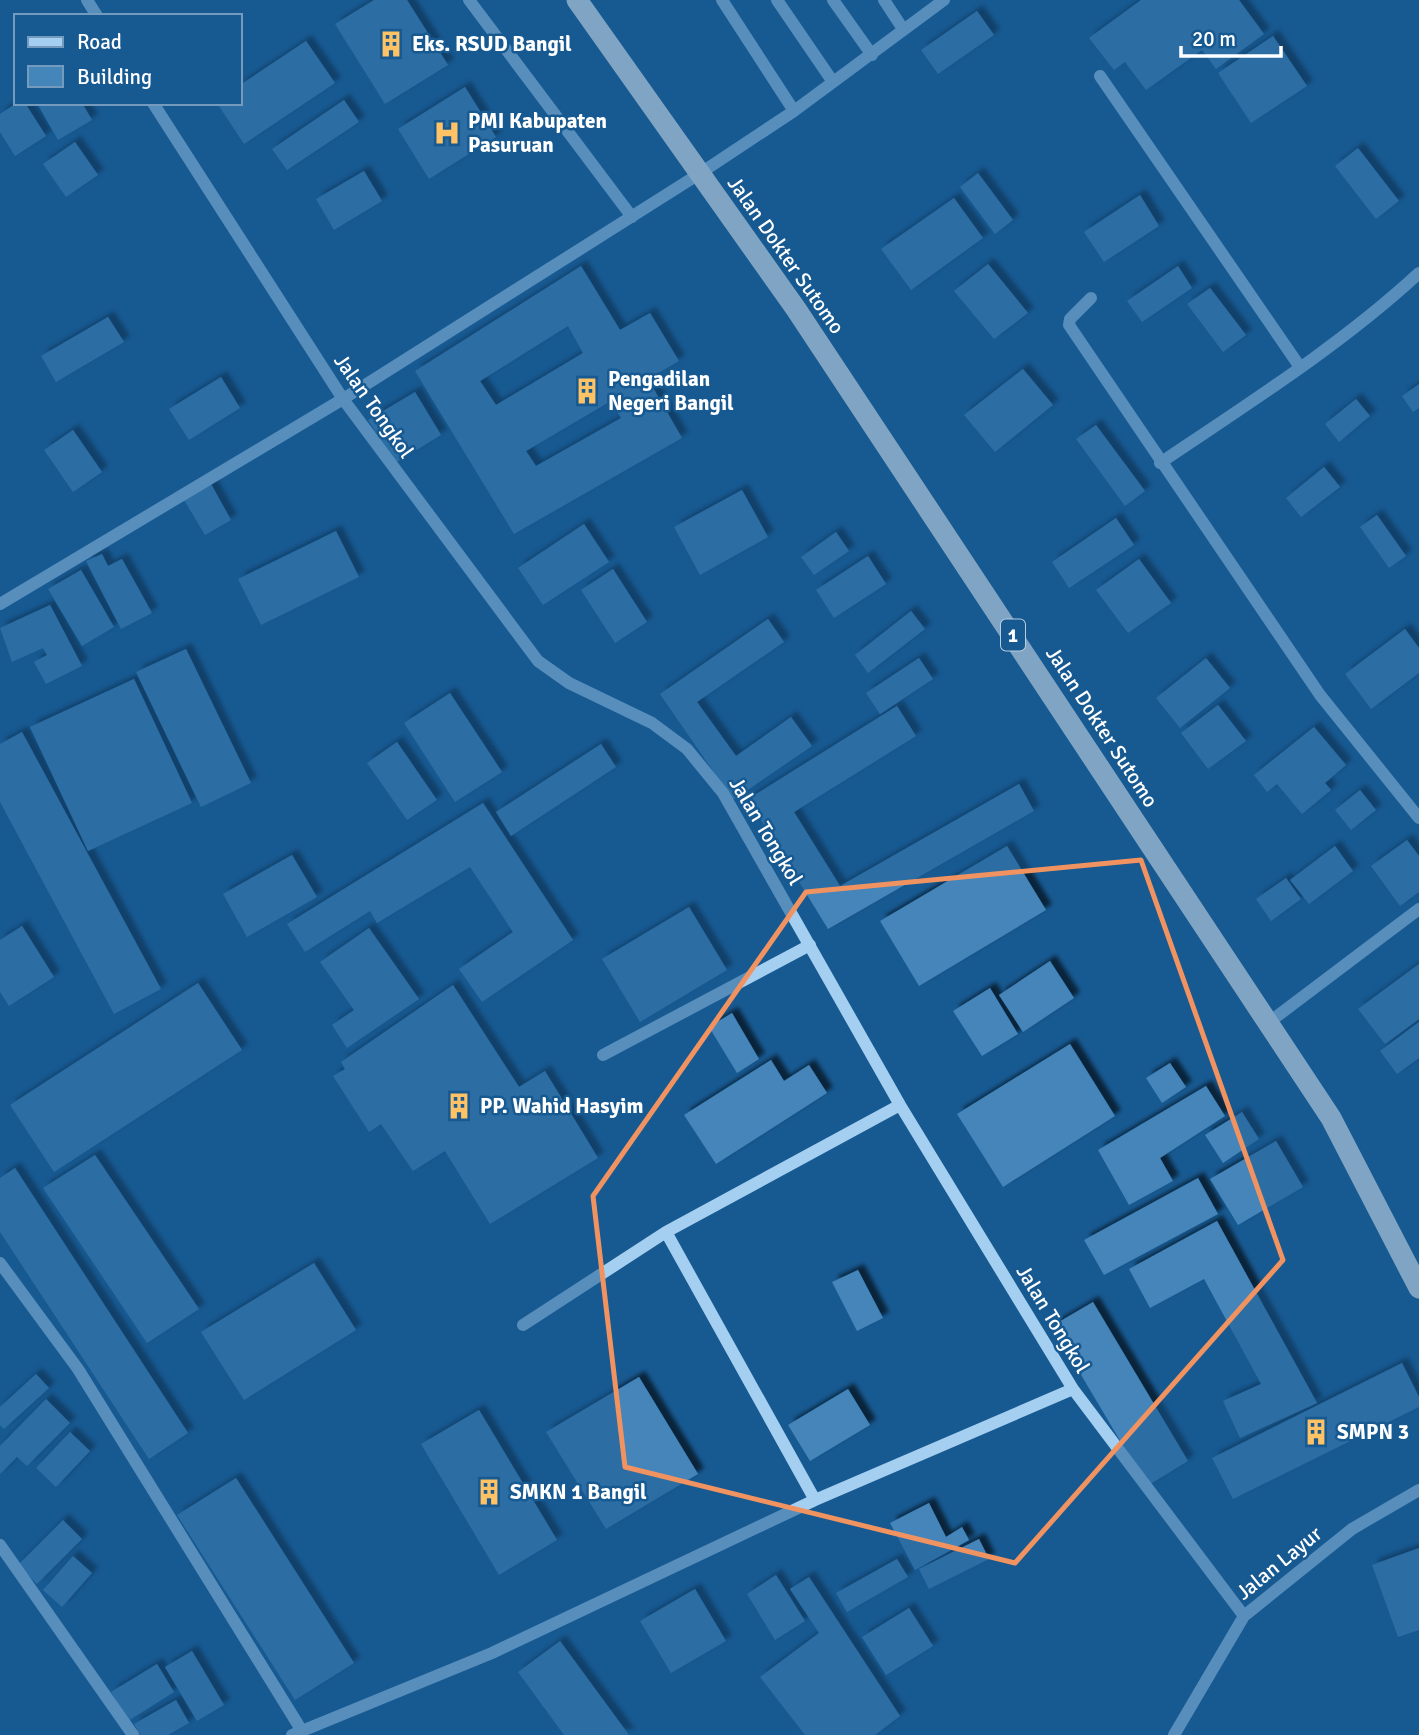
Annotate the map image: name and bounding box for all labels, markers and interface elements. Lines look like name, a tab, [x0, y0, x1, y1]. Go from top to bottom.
legend	[14, 14, 242, 105]
scale bar	[1181, 14, 1281, 58]
text: 20 m	[1192, 26, 1236, 52]
text: Road	[77, 29, 122, 55]
building icon: Eks. RSUD Bangil	[376, 29, 406, 59]
place label: Eks. RSUD Bangil	[412, 31, 572, 57]
text: Building	[77, 64, 152, 90]
place label: PMI Kabupaten Pasuruan	[468, 108, 607, 158]
hospital icon: PMI Kabupaten Pasuruan	[432, 118, 462, 148]
street label: Jalan Dokter Sutomo	[722, 171, 850, 339]
street label: Jalan Tongkol	[328, 349, 420, 463]
place label: Pengadilan Negeri Bangil	[608, 366, 734, 416]
building icon: Pengadilan Negeri Bangil	[572, 376, 602, 406]
road number: 1	[1001, 620, 1025, 650]
street label: Jalan Dokter Sutomo	[1040, 642, 1164, 812]
street label: Jalan Tongkol	[724, 772, 808, 890]
building icon: PP. Wahid Hasyim	[444, 1091, 474, 1121]
place label: PP. Wahid Hasyim	[480, 1093, 644, 1119]
street label: Jalan Tongkol	[1011, 1260, 1095, 1378]
building icon: SMPN 3	[1301, 1417, 1331, 1447]
place label: SMPN 3	[1337, 1419, 1409, 1445]
building icon: SMKN 1 Bangil	[474, 1477, 504, 1507]
place label: SMKN 1 Bangil	[510, 1479, 647, 1505]
street label: Jalan Layur	[1231, 1520, 1327, 1605]

